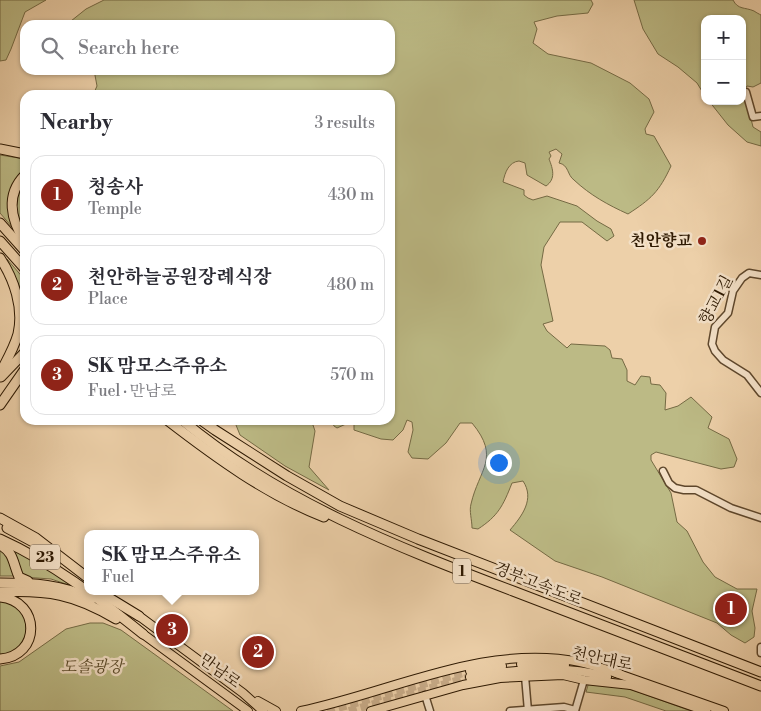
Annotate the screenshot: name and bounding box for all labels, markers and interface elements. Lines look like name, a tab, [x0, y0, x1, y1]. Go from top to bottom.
map controls	[701, 15, 746, 105]
button: +	[701, 15, 746, 60]
search box	[20, 20, 395, 75]
icon: search	[38, 34, 66, 62]
text: Search here	[78, 36, 179, 60]
button: −	[701, 60, 746, 105]
text: Nearby	[40, 110, 113, 136]
text: 3 results	[314, 113, 375, 133]
text: 청송사	[88, 175, 143, 199]
text: 1	[53, 185, 61, 205]
text: 430 m	[328, 185, 374, 205]
text: Temple	[88, 199, 142, 219]
place label: 천안향교	[630, 231, 693, 251]
marker: 천안향교	[696, 235, 708, 247]
text: 천안하늘공원장례식장	[88, 265, 272, 289]
street label: 향교1길	[695, 272, 737, 328]
text: 2	[52, 275, 62, 295]
text: 480 m	[327, 275, 374, 295]
text: Place	[88, 289, 128, 309]
text: SK 맘모스주유소	[88, 354, 227, 378]
text: 3	[52, 365, 62, 385]
text: 570 m	[330, 365, 374, 385]
text: Fuel · 만남로	[88, 381, 176, 401]
your location	[486, 450, 512, 476]
popup	[84, 530, 259, 595]
text: SK 맘모스주유소	[102, 543, 241, 567]
road number: 23	[30, 544, 60, 570]
road number: 1	[453, 558, 471, 584]
street label: 경부고속도로	[491, 558, 585, 610]
text: Fuel	[102, 567, 134, 587]
pin: 1	[715, 590, 747, 628]
pin: 3	[156, 611, 188, 649]
pin: 2	[242, 633, 274, 671]
street label: 천안대로	[570, 643, 635, 675]
street label: 만남로	[195, 649, 245, 693]
park label: 도솔광장	[61, 657, 125, 677]

